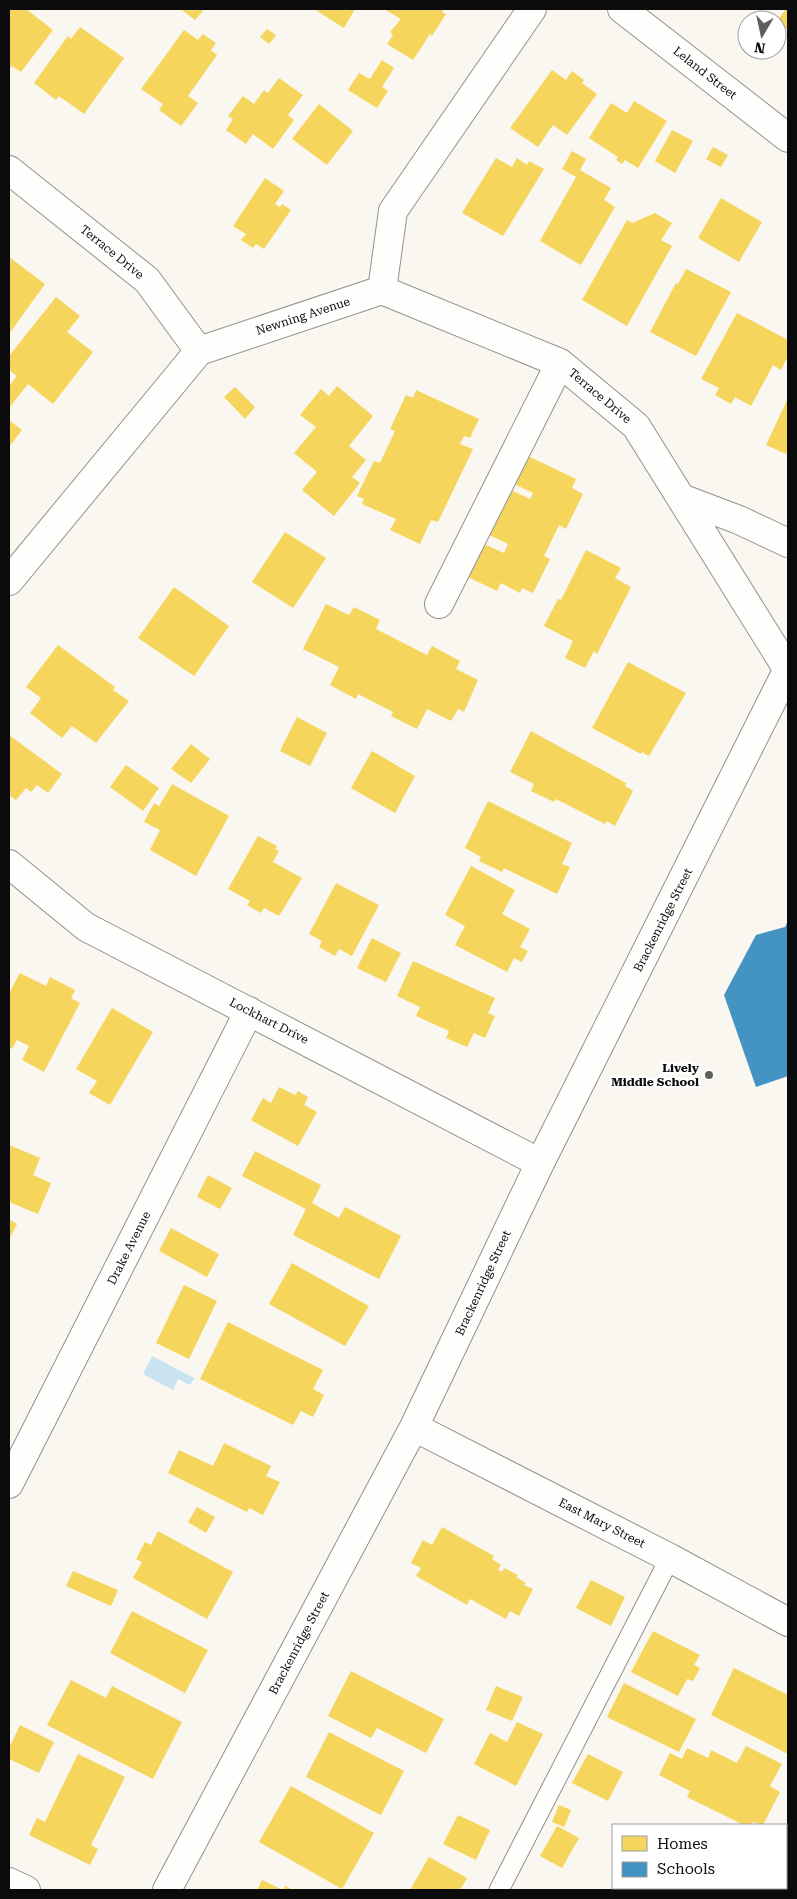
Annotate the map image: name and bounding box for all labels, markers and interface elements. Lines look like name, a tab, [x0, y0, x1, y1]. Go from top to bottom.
north arrow	[737, 10, 787, 60]
text: N	[753, 39, 767, 57]
street label: Leland Street	[670, 44, 740, 103]
street label: Terrace Drive	[77, 222, 147, 282]
street label: Newning Avenue	[254, 294, 352, 338]
street label: Terrace Drive	[566, 366, 635, 427]
street label: Brackenridge Street	[631, 865, 695, 974]
street label: Lockhart Drive	[227, 995, 311, 1047]
place label: Lively Middle School	[611, 1061, 700, 1089]
marker: Lively Middle School	[703, 1069, 715, 1081]
street label: Drake Avenue	[104, 1209, 154, 1287]
street label: Brackenridge Street	[452, 1228, 514, 1338]
street label: East Mary Street	[556, 1495, 648, 1551]
street label: Brackenridge Street	[266, 1589, 332, 1697]
legend	[612, 1824, 787, 1889]
text: Homes	[657, 1835, 708, 1853]
text: Schools	[657, 1860, 715, 1878]

